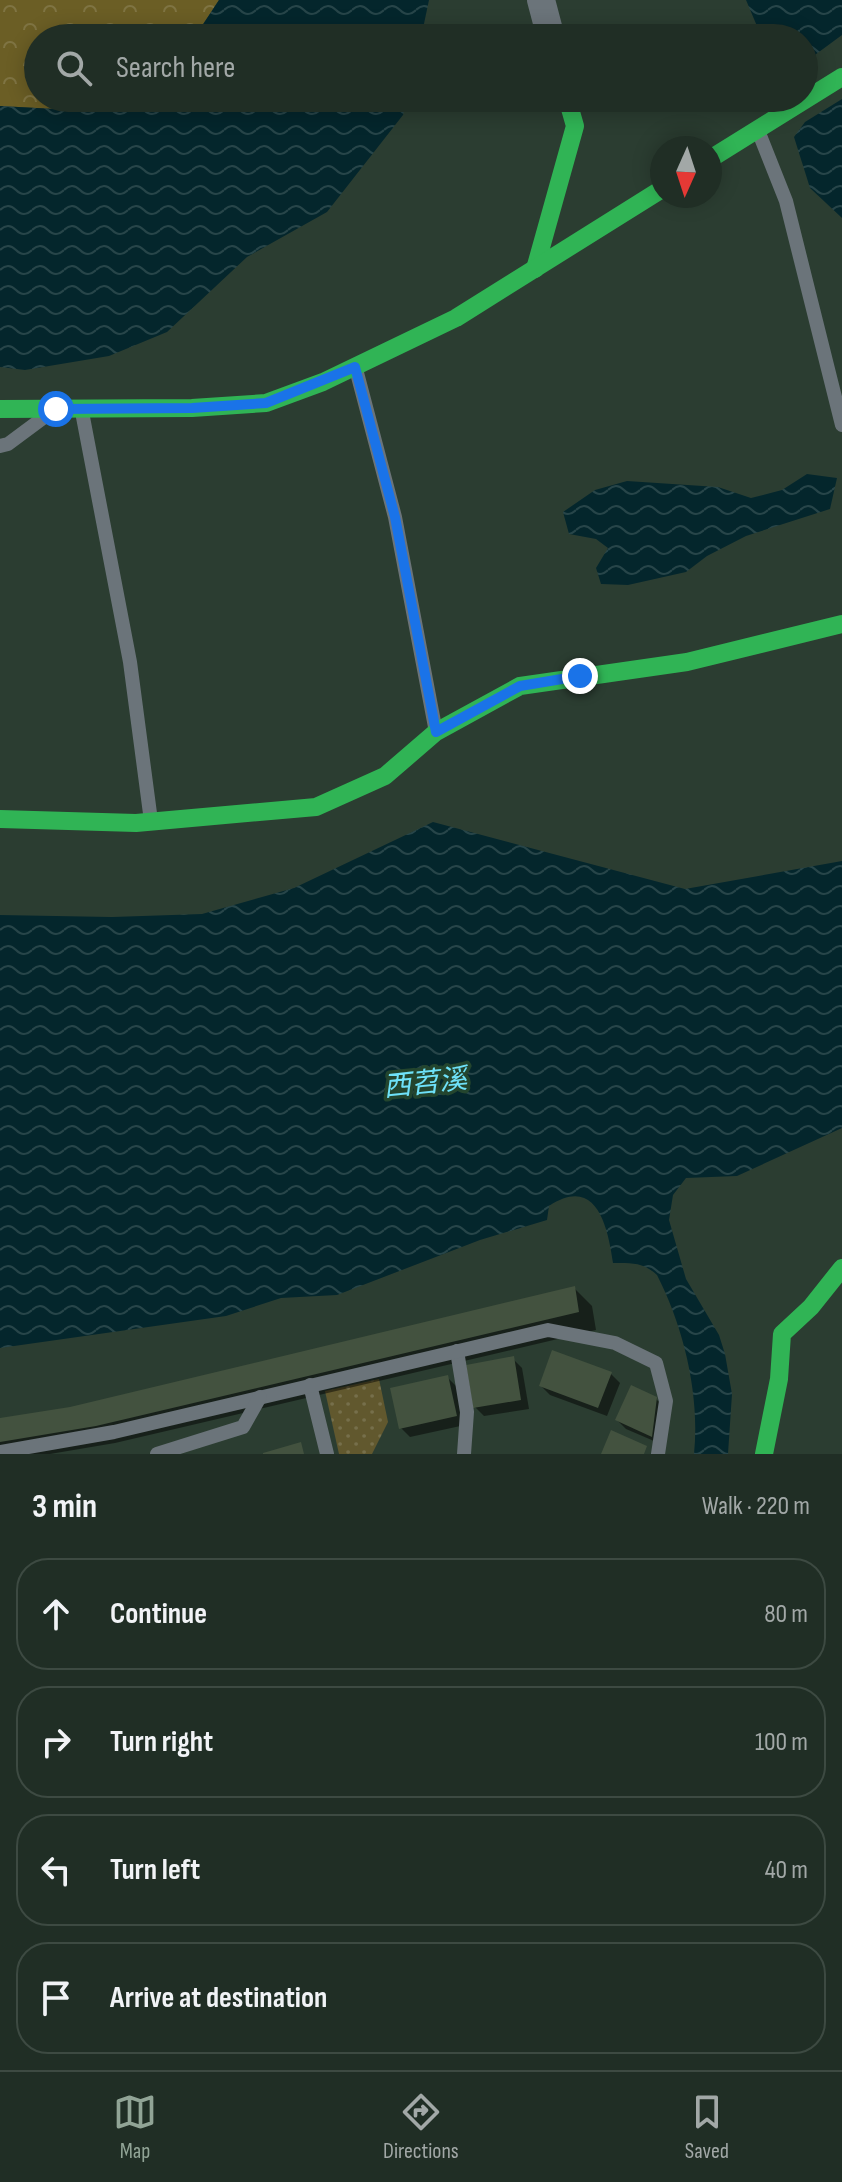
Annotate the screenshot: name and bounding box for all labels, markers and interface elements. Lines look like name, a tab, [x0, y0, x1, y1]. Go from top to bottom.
search box	[24, 24, 818, 112]
icon: search	[52, 46, 96, 90]
text: Search here	[116, 50, 235, 86]
north arrow	[650, 136, 722, 208]
route start	[38, 391, 74, 427]
route end	[562, 658, 598, 694]
water label: 西苕溪	[382, 1062, 472, 1104]
text: 3 min	[32, 1486, 97, 1527]
text: Walk · 220 m	[702, 1491, 810, 1522]
icon: ahead	[34, 1592, 78, 1636]
text: Continue	[110, 1596, 207, 1632]
text: 80 m	[764, 1599, 808, 1630]
icon: right	[34, 1720, 78, 1764]
text: Turn right	[110, 1724, 213, 1760]
text: 100 m	[755, 1727, 808, 1758]
icon: left	[34, 1848, 78, 1892]
text: Turn left	[110, 1852, 200, 1888]
text: 40 m	[765, 1855, 808, 1886]
icon: arrive	[34, 1976, 78, 2020]
text: Arrive at destination	[110, 1980, 327, 2016]
tab: Map	[113, 2090, 157, 2165]
tab: Directions	[383, 2090, 459, 2165]
tab: Saved	[685, 2090, 729, 2165]

